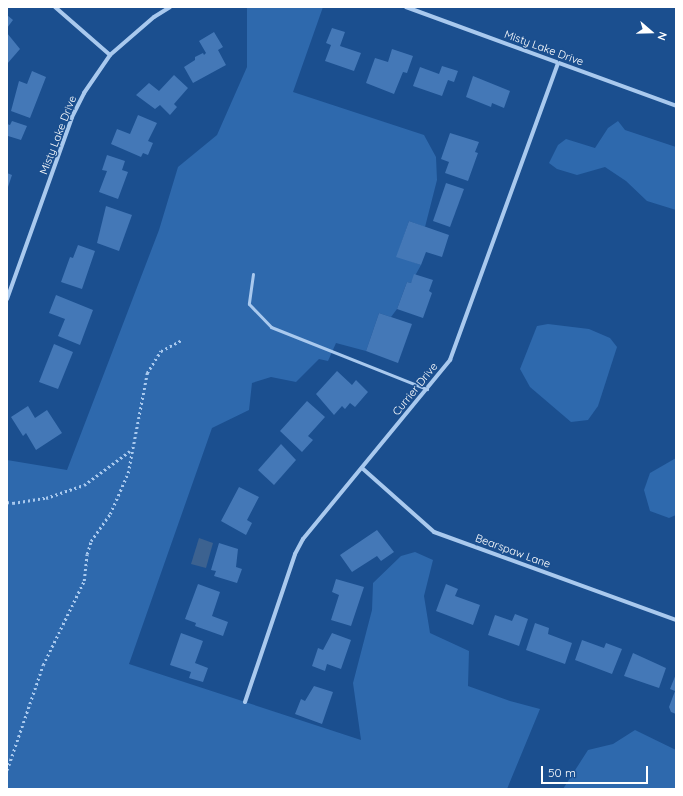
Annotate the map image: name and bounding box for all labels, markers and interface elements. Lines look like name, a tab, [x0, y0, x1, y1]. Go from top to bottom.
north arrow	[631, 12, 671, 52]
street label: Misty Lake Drive	[503, 28, 585, 68]
text: N	[654, 30, 670, 42]
street label: Misty Lake Drive	[37, 94, 79, 176]
street label: Currier Drive	[390, 360, 440, 418]
street label: Bearspaw Lane	[474, 531, 552, 571]
scale bar	[543, 758, 650, 784]
text: 50 m	[548, 765, 576, 780]

